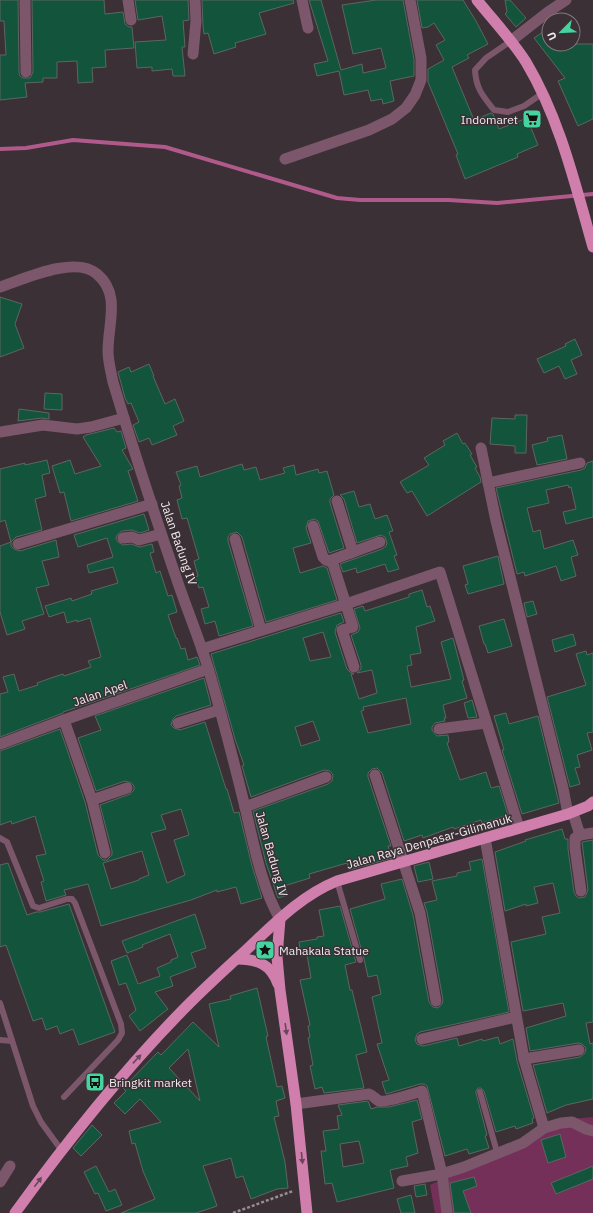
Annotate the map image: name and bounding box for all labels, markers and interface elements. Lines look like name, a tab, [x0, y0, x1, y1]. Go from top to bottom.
north arrow	[541, 12, 581, 52]
text: U	[544, 30, 560, 42]
supermarket icon: Indomaret	[521, 108, 543, 130]
place label: Indomaret	[461, 112, 518, 127]
street label: Jalan Badung IV	[158, 499, 201, 588]
street label: Jalan Apel	[71, 677, 129, 709]
street label: Jalan Badung IV	[253, 810, 292, 899]
street label: Jalan Raya Denpasar-Gilimanuk	[345, 810, 514, 872]
place icon: Mahakala Statue	[254, 939, 276, 961]
place label: Mahakala Statue	[279, 943, 369, 958]
one-way arrow	[282, 1023, 289, 1035]
one-way arrow	[133, 1054, 142, 1064]
bus stop icon: Bringkit market	[84, 1071, 106, 1093]
place label: Bringkit market	[109, 1075, 192, 1090]
one-way arrow	[299, 1152, 305, 1164]
one-way arrow	[34, 1176, 43, 1187]

